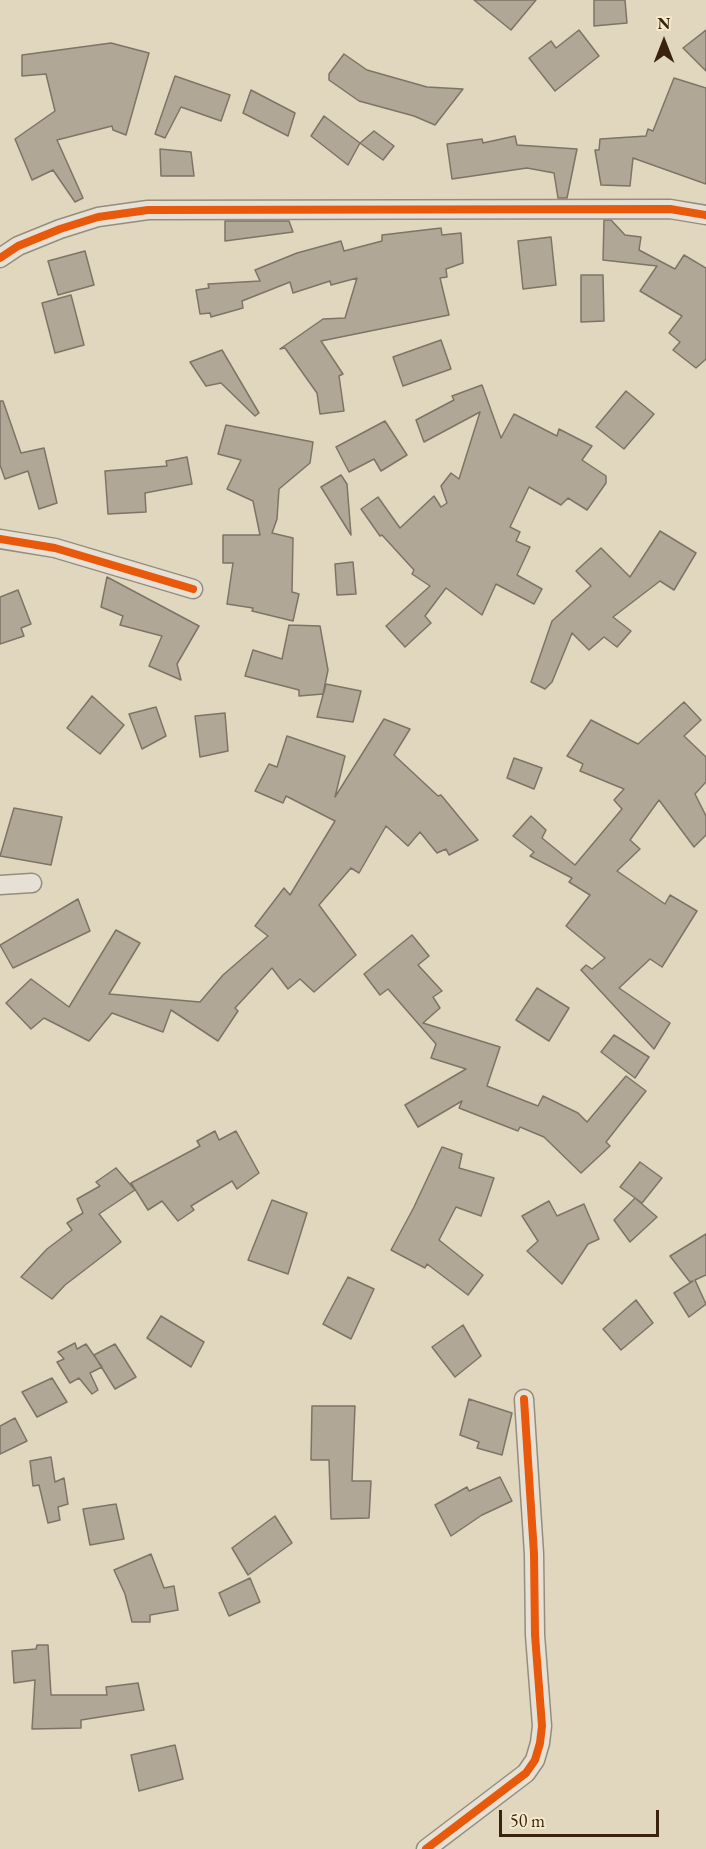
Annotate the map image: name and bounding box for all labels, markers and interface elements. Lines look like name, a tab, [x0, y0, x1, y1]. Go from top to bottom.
north arrow	[634, 12, 694, 72]
text: N	[658, 13, 670, 34]
scale bar	[502, 1798, 662, 1836]
text: 50 m	[510, 1809, 545, 1832]

